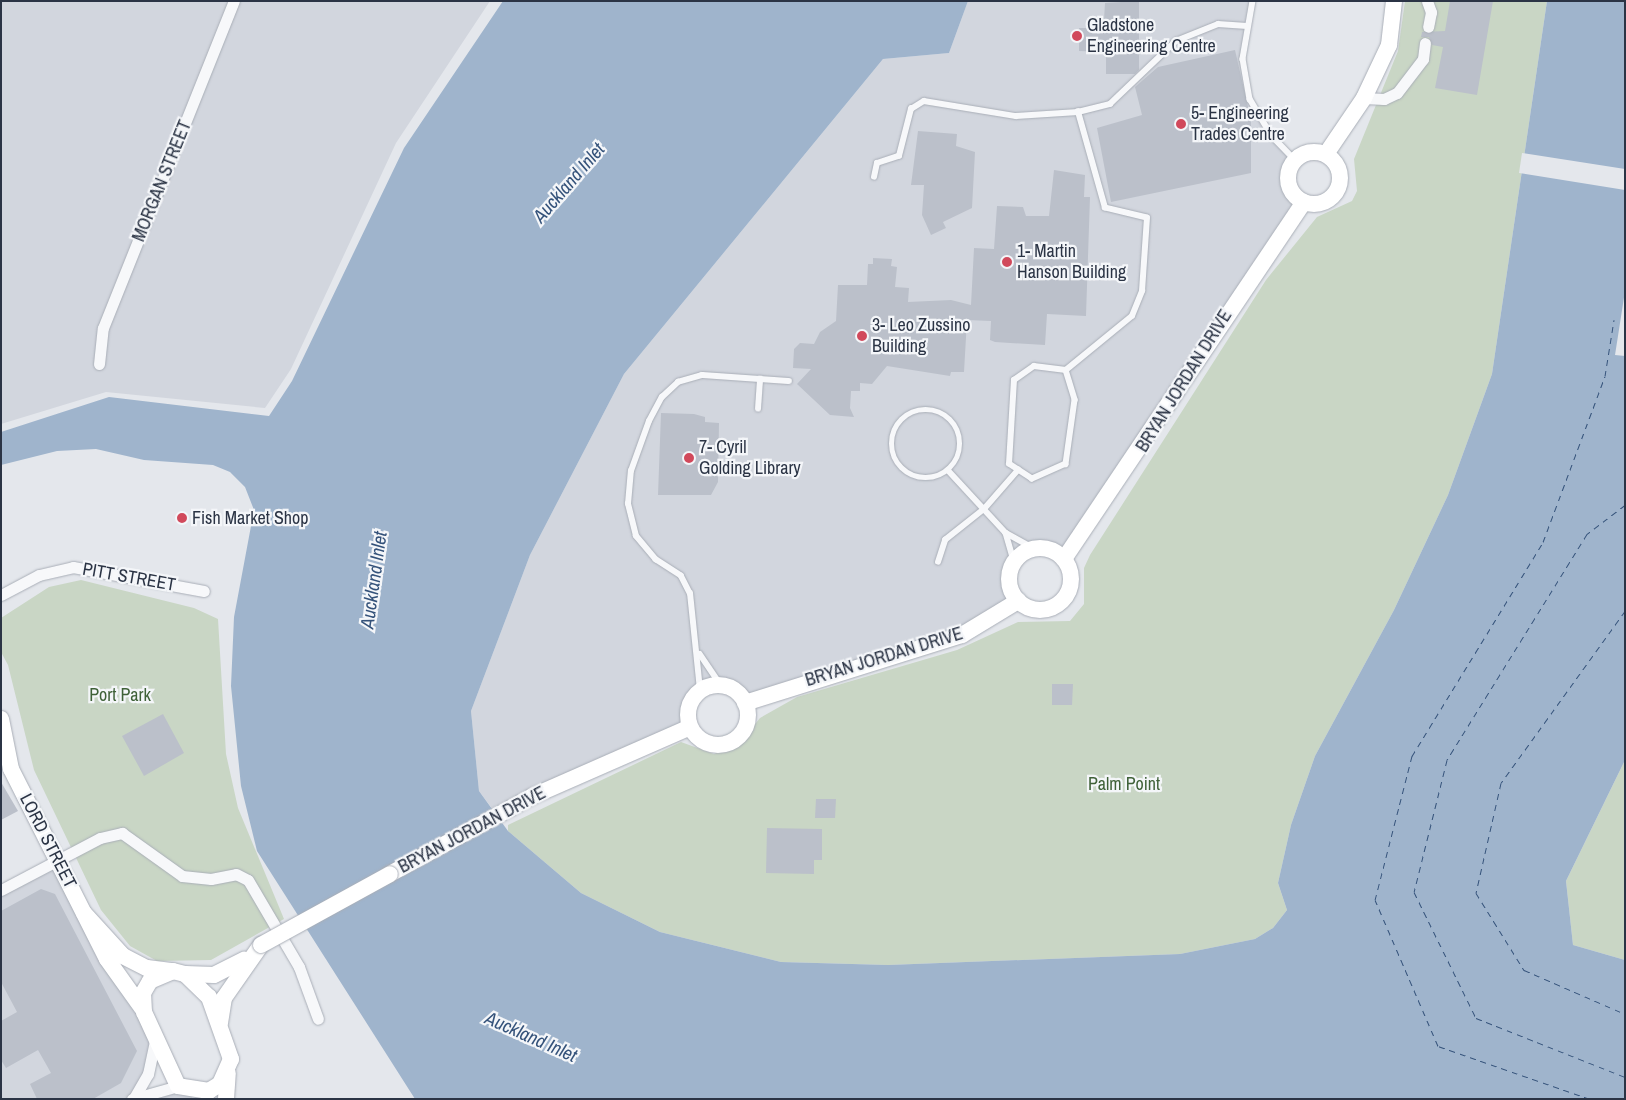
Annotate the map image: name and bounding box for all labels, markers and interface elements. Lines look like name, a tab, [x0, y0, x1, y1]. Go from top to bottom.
place label: Gladstone Engineering Centre	[1087, 15, 1216, 58]
marker: Gladstone Engineering Centre	[1071, 30, 1083, 42]
place label: 5- Engineering Trades Centre	[1191, 103, 1289, 146]
street label: MORGAN STREET	[128, 117, 196, 245]
marker: 5- Engineering Trades Centre	[1175, 118, 1187, 130]
water label: Auckland Inlet	[528, 139, 610, 227]
place label: 1- Martin Hanson Building	[1017, 241, 1126, 284]
marker: 1- Martin Hanson Building	[1001, 256, 1013, 268]
street label: BRYAN JORDAN DRIVE	[1132, 306, 1236, 456]
place label: 3- Leo Zussino Building	[872, 315, 970, 358]
marker: 3- Leo Zussino Building	[856, 330, 868, 342]
place label: 7- Cyril Golding Library	[699, 437, 801, 479]
marker: 7- Cyril Golding Library	[683, 452, 695, 464]
place label: Fish Market Shop	[192, 507, 308, 529]
marker: Fish Market Shop	[176, 512, 188, 524]
water label: Auckland Inlet	[356, 530, 392, 630]
street label: PITT STREET	[81, 558, 177, 596]
street label: BRYAN JORDAN DRIVE	[803, 623, 965, 691]
park label: Port Park	[89, 684, 151, 706]
park label: Palm Point	[1088, 773, 1160, 795]
street label: BRYAN JORDAN DRIVE	[395, 782, 549, 878]
street label: LORD STREET	[15, 790, 81, 892]
water label: Auckland Inlet	[482, 1007, 580, 1067]

